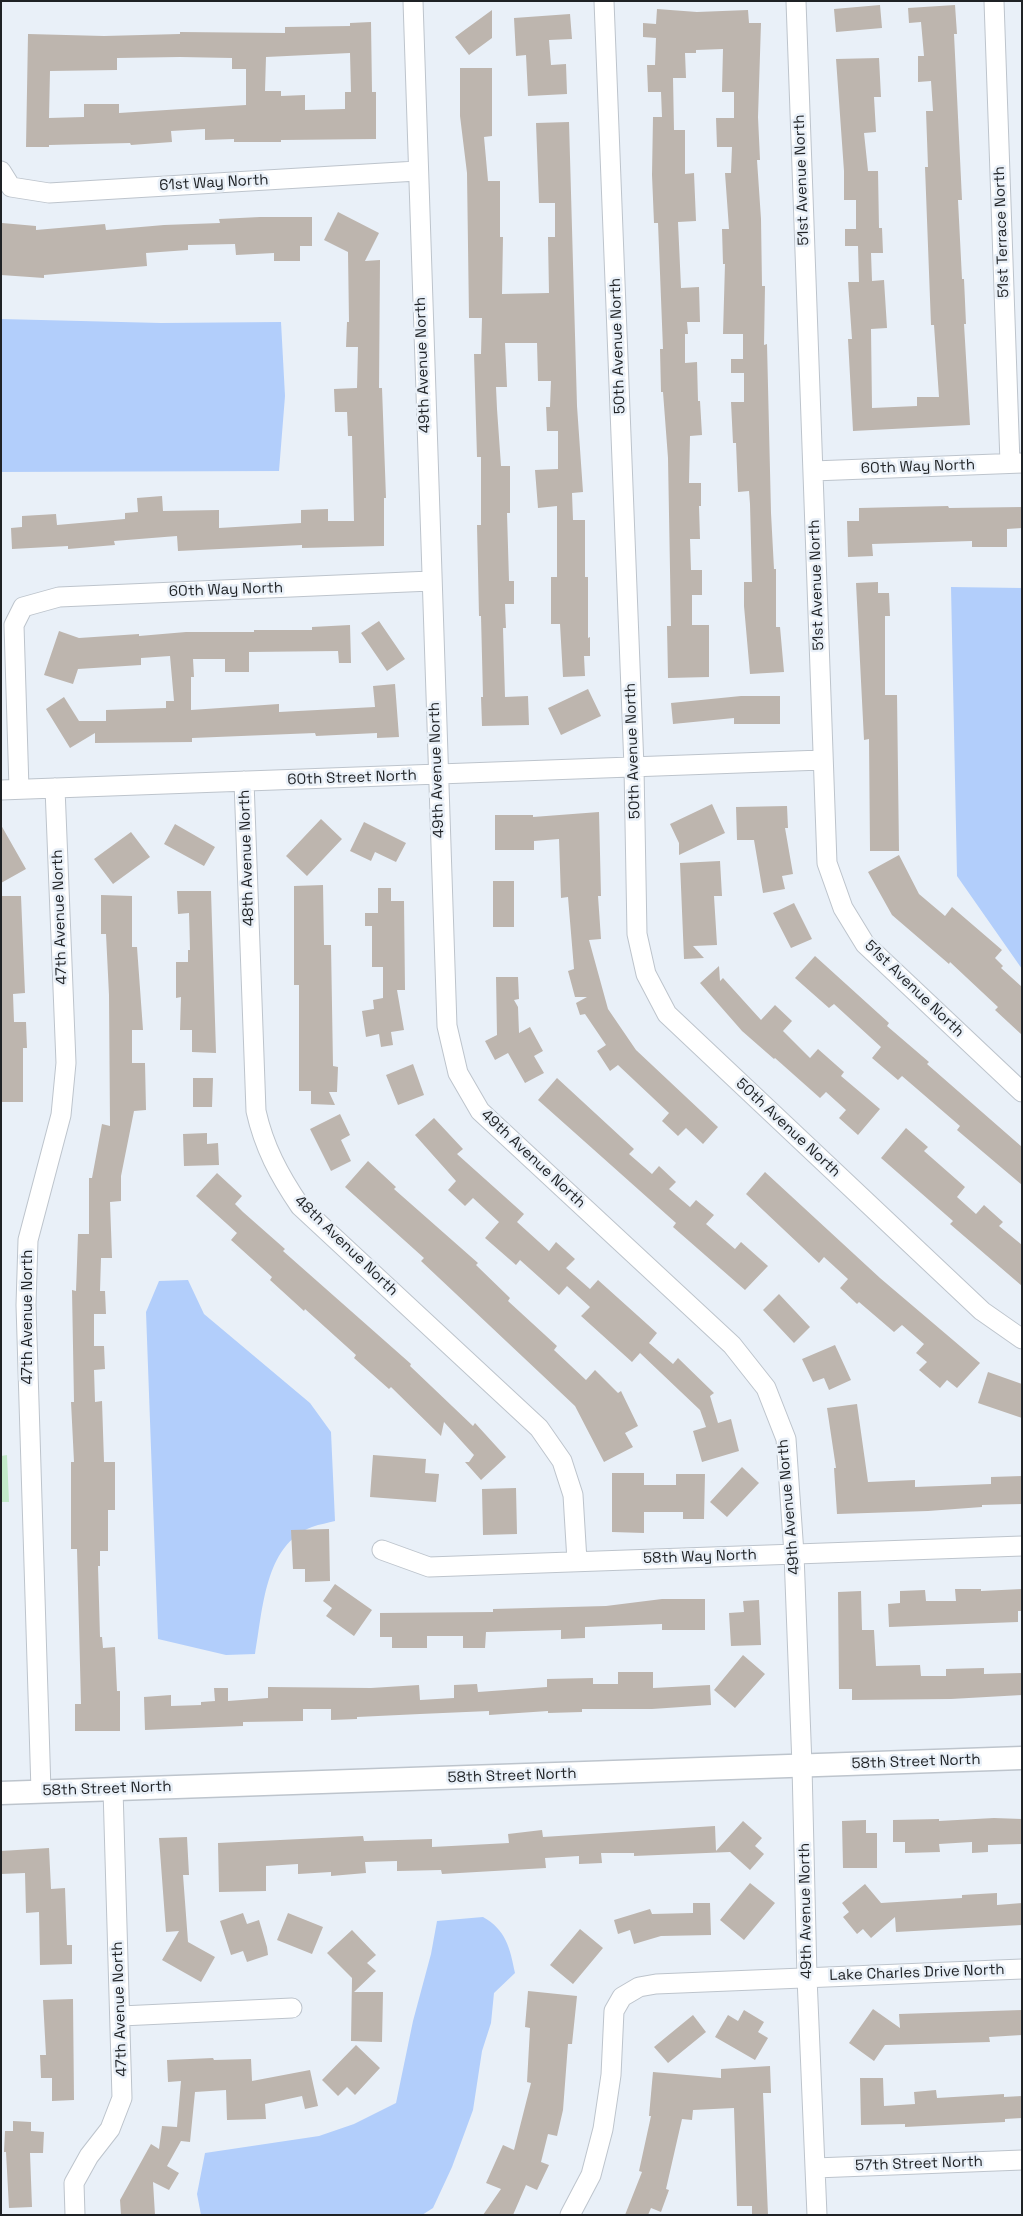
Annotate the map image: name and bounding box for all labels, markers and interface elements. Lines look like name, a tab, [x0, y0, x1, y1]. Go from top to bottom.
street label: 51st Avenue North	[791, 114, 813, 246]
street label: 51st Terrace North	[991, 166, 1013, 298]
street label: 61st Way North	[159, 171, 269, 195]
street label: 50th Avenue North	[607, 278, 629, 414]
street label: 49th Avenue North	[412, 297, 434, 433]
street label: 60th Way North	[861, 456, 975, 478]
street label: 51st Avenue North	[806, 519, 828, 651]
street label: 60th Way North	[169, 579, 283, 601]
street label: 50th Avenue North	[622, 683, 644, 819]
street label: 49th Avenue North	[426, 702, 448, 838]
street label: 60th Street North	[287, 767, 417, 789]
street label: 48th Avenue North	[236, 789, 258, 927]
street label: 47th Avenue North	[49, 849, 71, 985]
street label: 51st Avenue North	[861, 937, 967, 1041]
street label: 50th Avenue North	[732, 1075, 844, 1181]
street label: 49th Avenue North	[477, 1106, 589, 1212]
street label: 48th Avenue North	[291, 1192, 401, 1300]
street label: 47th Avenue North	[19, 1249, 37, 1385]
street label: 49th Avenue North	[774, 1438, 804, 1576]
street label: 58th Way North	[643, 1546, 757, 1568]
street label: 58th Street North	[851, 1751, 981, 1773]
street label: 58th Street North	[447, 1765, 577, 1787]
street label: 58th Street North	[42, 1778, 172, 1800]
street label: 49th Avenue North	[796, 1843, 816, 1979]
street label: 47th Avenue North	[109, 1941, 131, 2077]
street label: Lake Charles Drive North	[829, 1961, 1005, 1985]
street label: 57th Street North	[855, 2153, 983, 2175]

